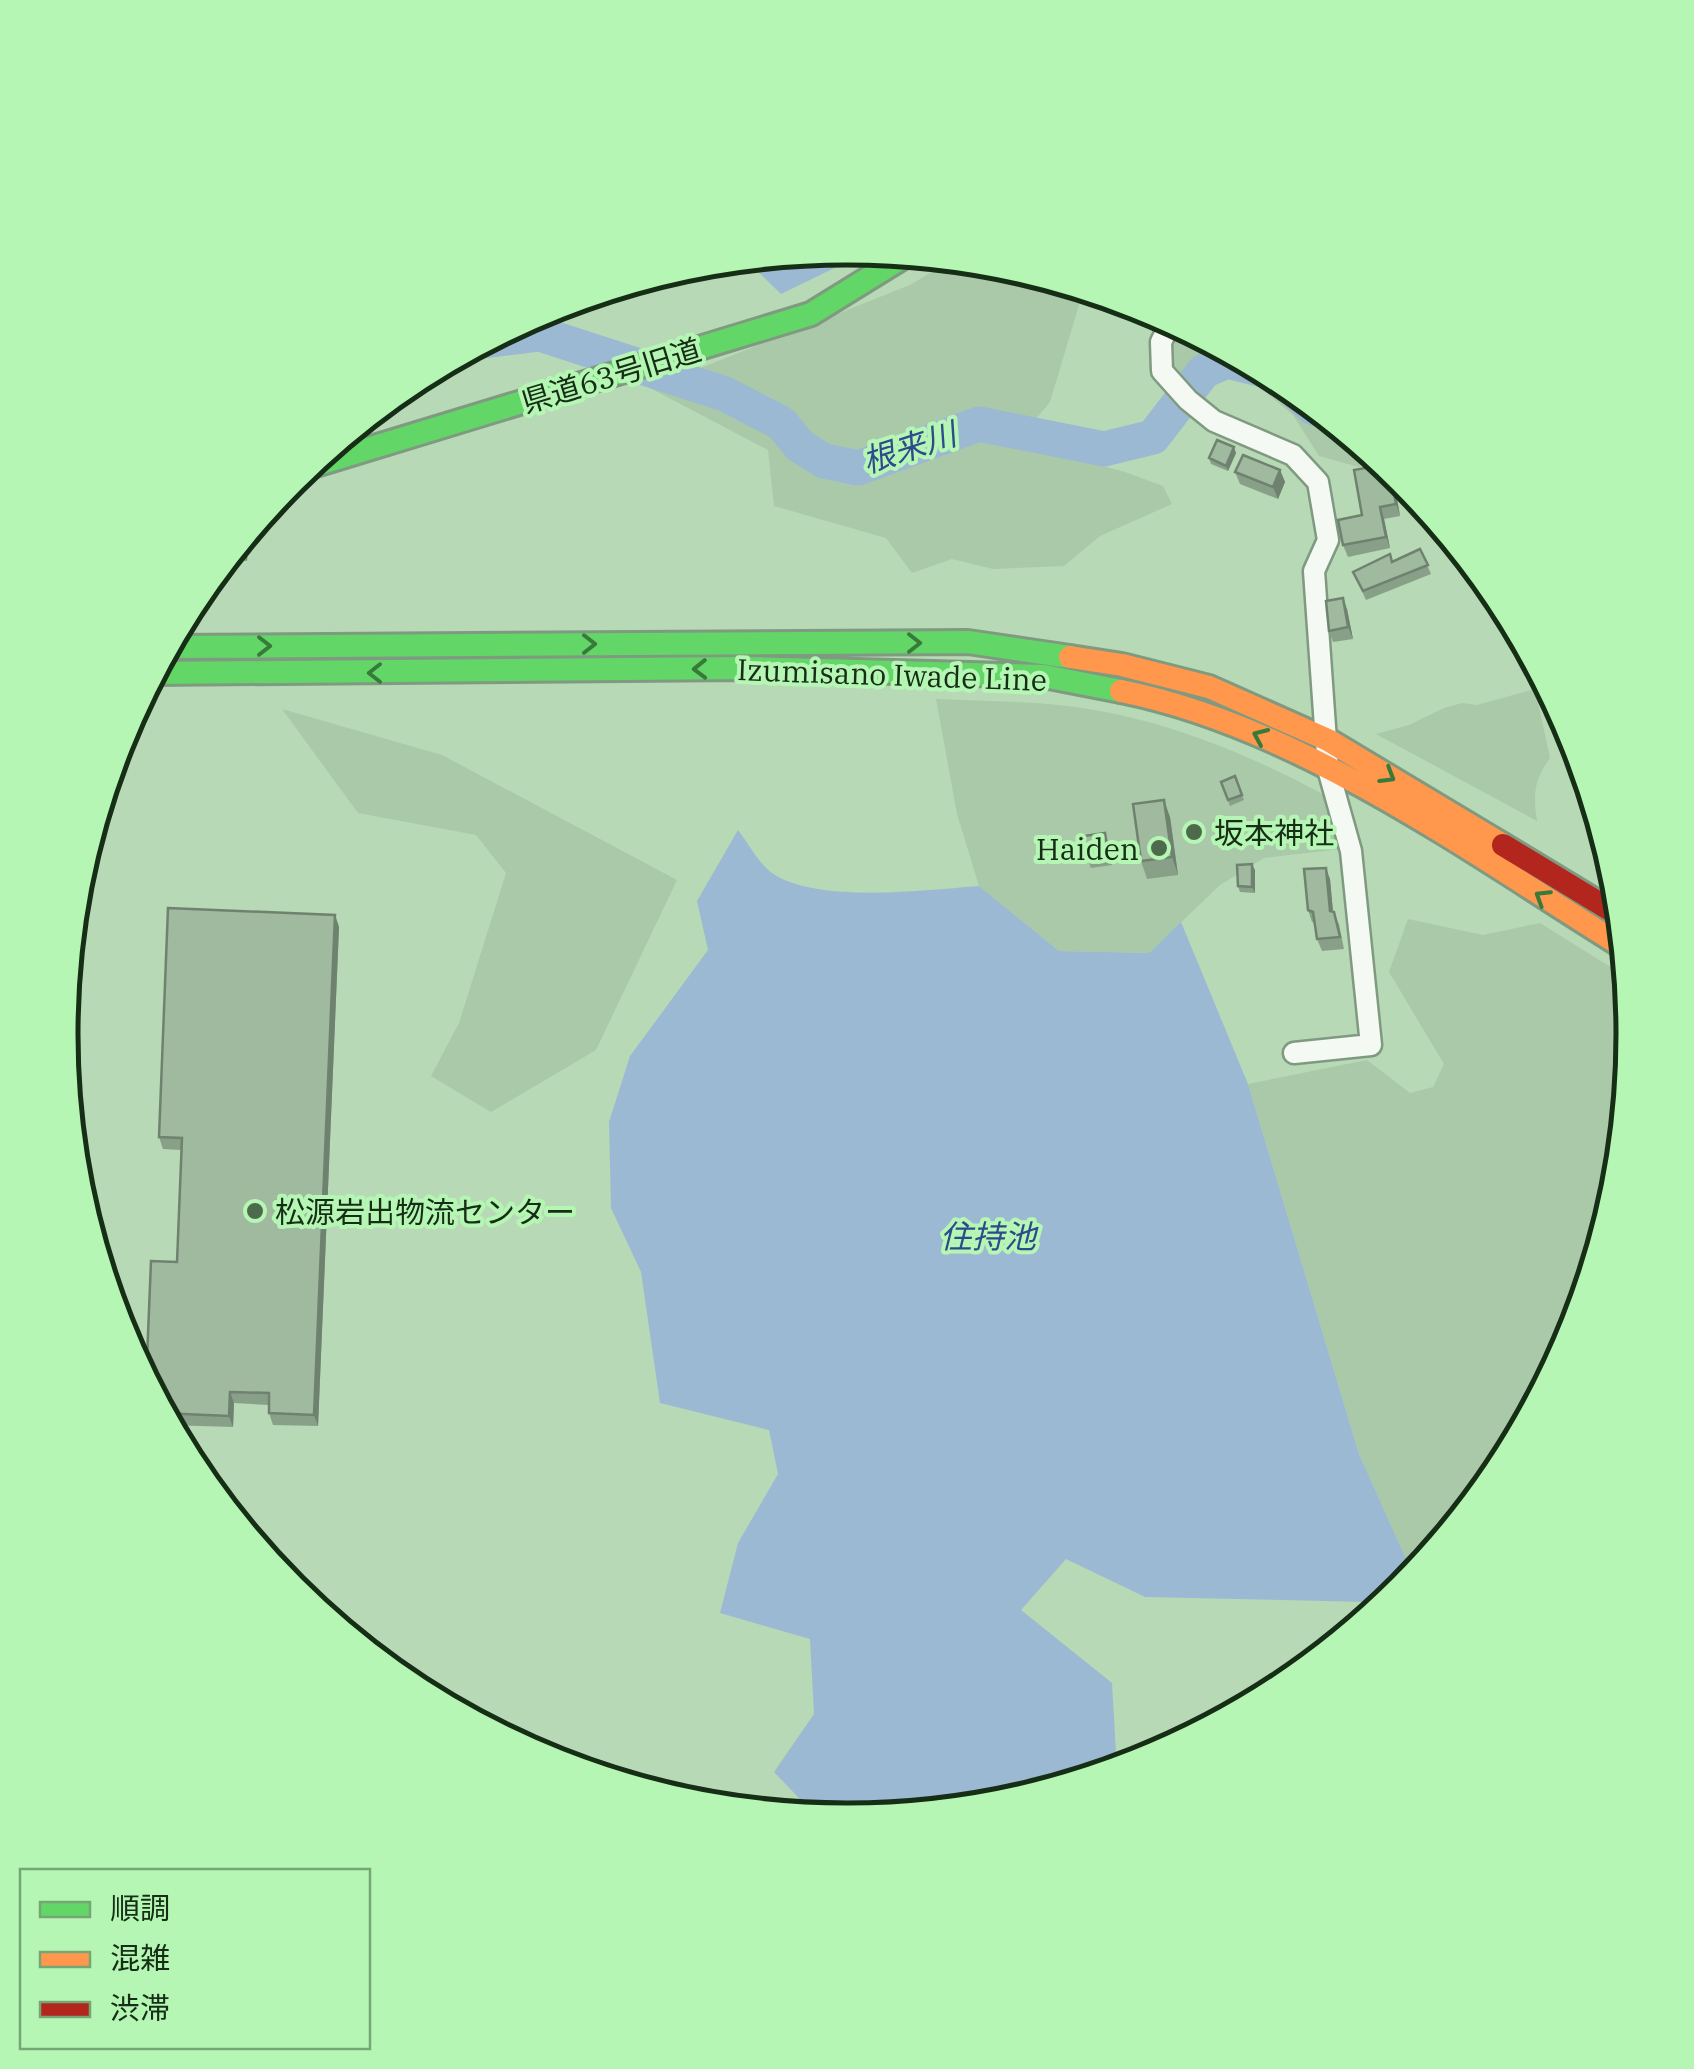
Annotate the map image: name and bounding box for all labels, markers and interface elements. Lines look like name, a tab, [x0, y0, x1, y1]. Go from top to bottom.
street label: 県道63号旧道	[516, 329, 706, 421]
water label: 根来川	[857, 411, 964, 482]
one-way arrow	[906, 632, 922, 654]
one-way arrow	[582, 633, 597, 655]
one-way arrow	[256, 635, 272, 657]
street label: Izumisano Iwade Line	[736, 649, 1048, 699]
one-way arrow	[691, 658, 707, 679]
one-way arrow	[366, 662, 382, 684]
one-way arrow	[1252, 728, 1270, 748]
one-way arrow	[1377, 764, 1395, 783]
place label: 坂本神社	[1214, 813, 1334, 852]
marker: 坂本神社	[1183, 821, 1205, 843]
place label: Haiden	[1036, 829, 1139, 868]
marker: Haiden	[1148, 837, 1170, 859]
one-way arrow	[1535, 890, 1553, 909]
place label: 松源岩出物流センター	[275, 1192, 575, 1231]
marker: 松源岩出物流センター	[244, 1200, 266, 1222]
water label: 住持池	[940, 1215, 1039, 1257]
legend	[20, 1869, 370, 2049]
text: 順調	[110, 1888, 170, 1927]
text: 混雑	[110, 1938, 170, 1977]
text: 渋滞	[110, 1988, 170, 2027]

